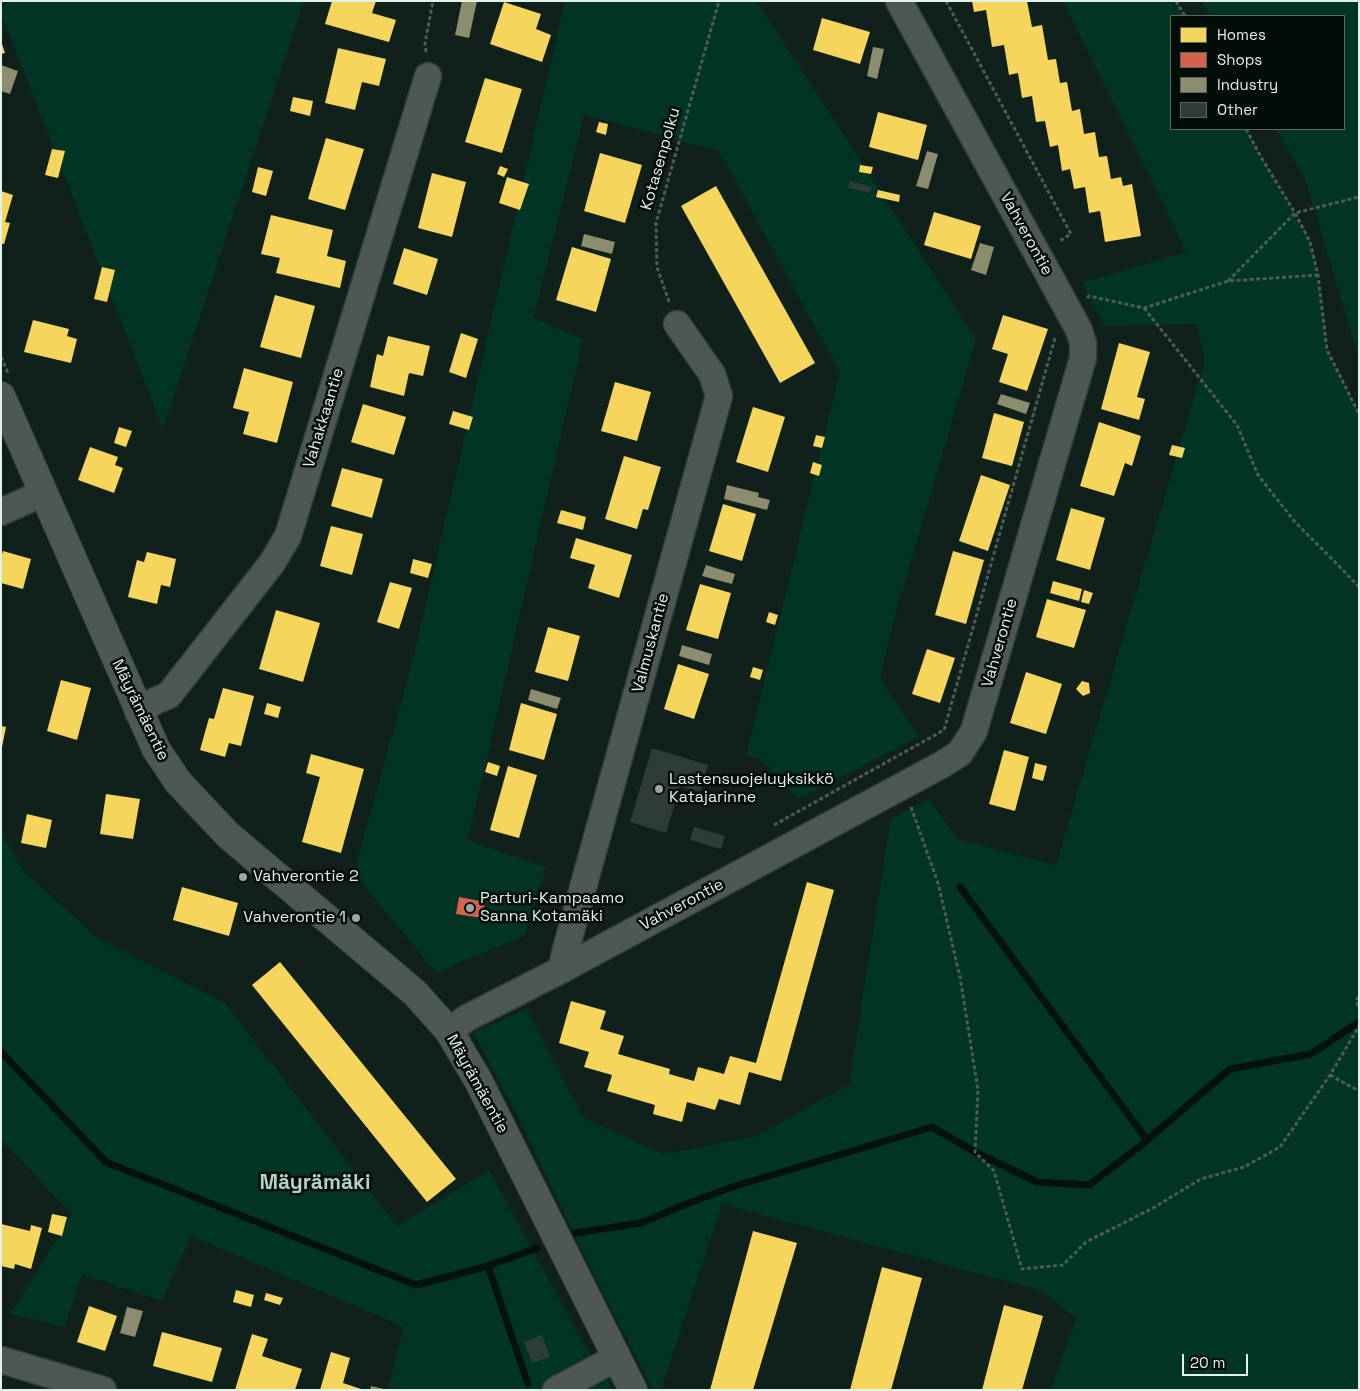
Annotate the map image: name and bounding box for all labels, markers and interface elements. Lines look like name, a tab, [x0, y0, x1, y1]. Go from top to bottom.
legend	[1170, 15, 1345, 130]
text: Homes	[1217, 25, 1266, 44]
text: Shops	[1217, 50, 1262, 69]
text: Industry	[1217, 75, 1278, 94]
text: Other	[1217, 100, 1258, 119]
street label: Kotasenpolku	[637, 106, 685, 212]
street label: Vahverontie	[995, 189, 1057, 279]
street label: Vahakkaantie	[300, 366, 348, 470]
street label: Valmuskantie	[628, 591, 674, 695]
street label: Vahverontie	[978, 596, 1022, 690]
street label: Mäyrämäentie	[107, 656, 173, 764]
place label: Lastensuojeluyksikkö Katajarinne	[669, 770, 834, 808]
marker: Lastensuojeluyksikkö Katajarinne	[653, 783, 665, 795]
place label: Vahverontie 2	[253, 867, 359, 887]
marker: Vahverontie 2	[237, 871, 249, 883]
street label: Vahverontie	[637, 875, 727, 935]
place label: Parturi-Kampaamo Sanna Kotamäki	[480, 889, 624, 927]
marker: Parturi-Kampaamo Sanna Kotamäki	[464, 902, 476, 914]
place label: Vahverontie 1	[243, 908, 346, 928]
marker: Vahverontie 1	[350, 912, 362, 924]
street label: Mäyrämäentie	[442, 1031, 512, 1137]
district label: Mäyrämäki	[259, 1170, 371, 1196]
scale bar	[1185, 1344, 1251, 1376]
text: 20 m	[1190, 1353, 1225, 1372]

